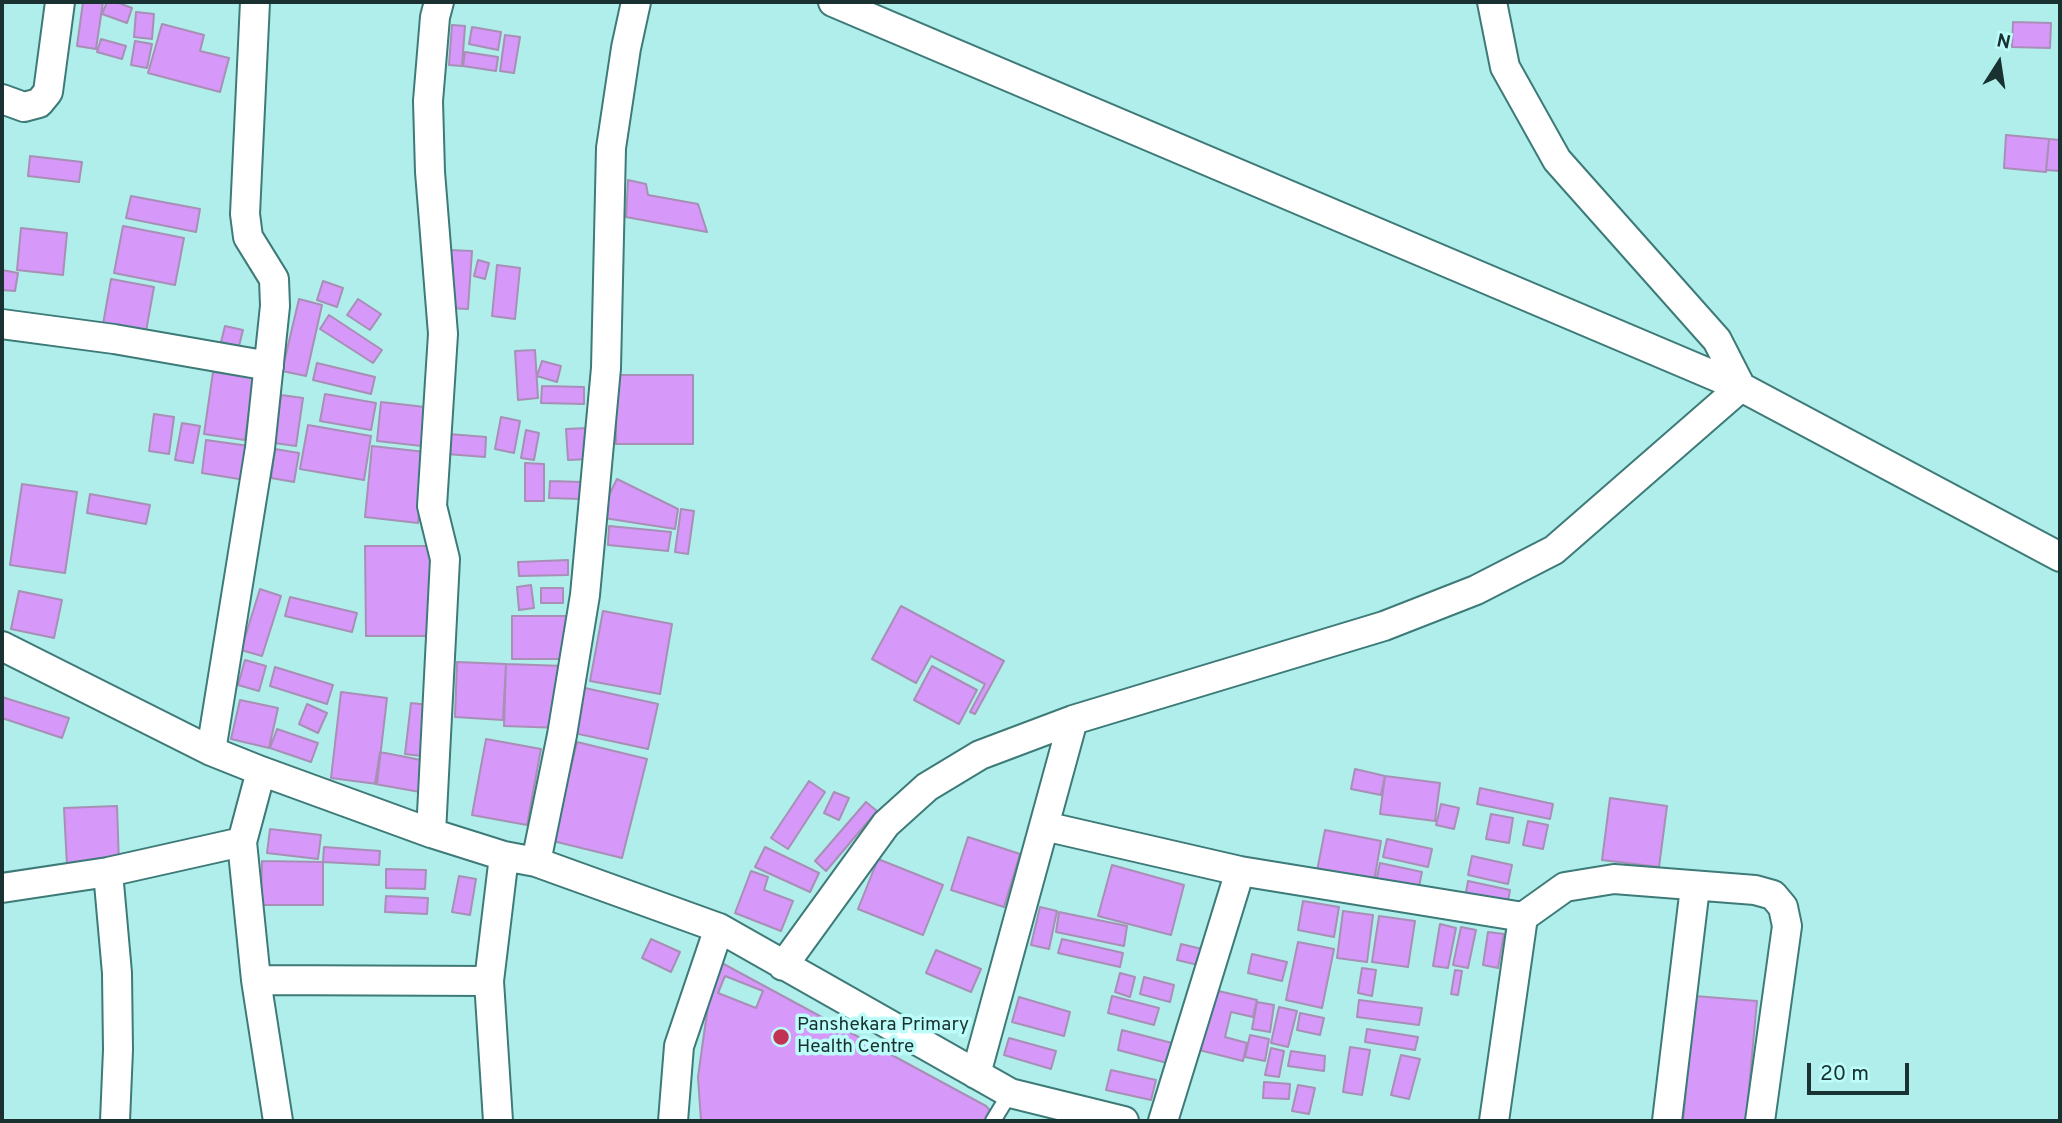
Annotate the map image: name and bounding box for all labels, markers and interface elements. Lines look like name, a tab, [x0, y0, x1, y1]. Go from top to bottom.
north arrow	[1964, 28, 2034, 98]
text: N	[1994, 29, 2013, 56]
place label: Panshekara Primary Health Centre	[797, 1015, 969, 1059]
marker: Panshekara Primary Health Centre	[771, 1027, 791, 1047]
scale bar	[1810, 1050, 1912, 1094]
text: 20 m	[1820, 1061, 1869, 1088]

